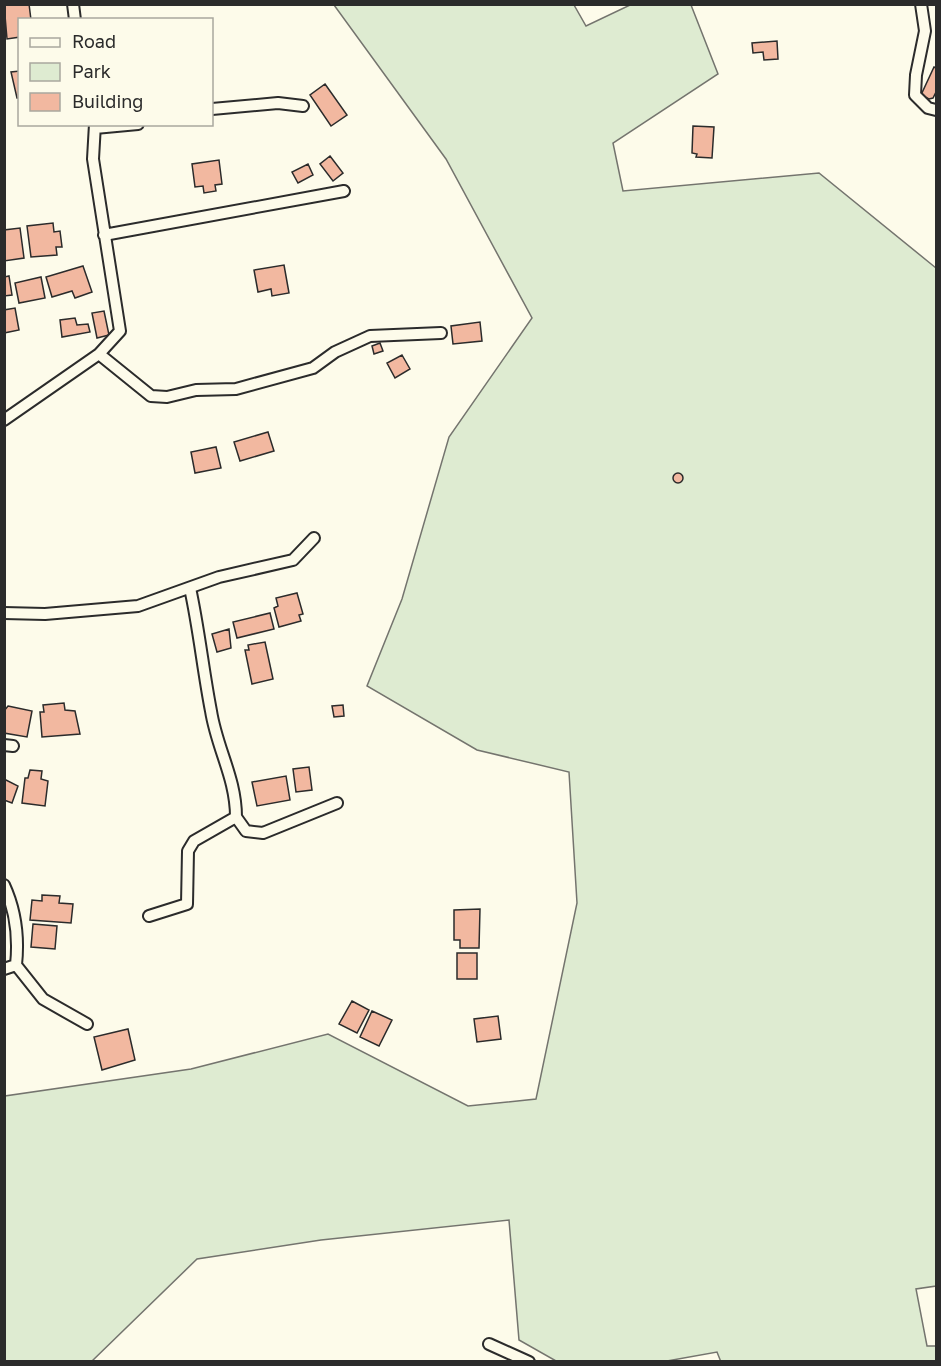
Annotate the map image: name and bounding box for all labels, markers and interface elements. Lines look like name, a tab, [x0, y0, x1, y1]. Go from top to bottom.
legend	[18, 18, 213, 126]
text: Road	[72, 30, 116, 52]
text: Park	[72, 60, 111, 82]
text: Building	[72, 90, 143, 112]

